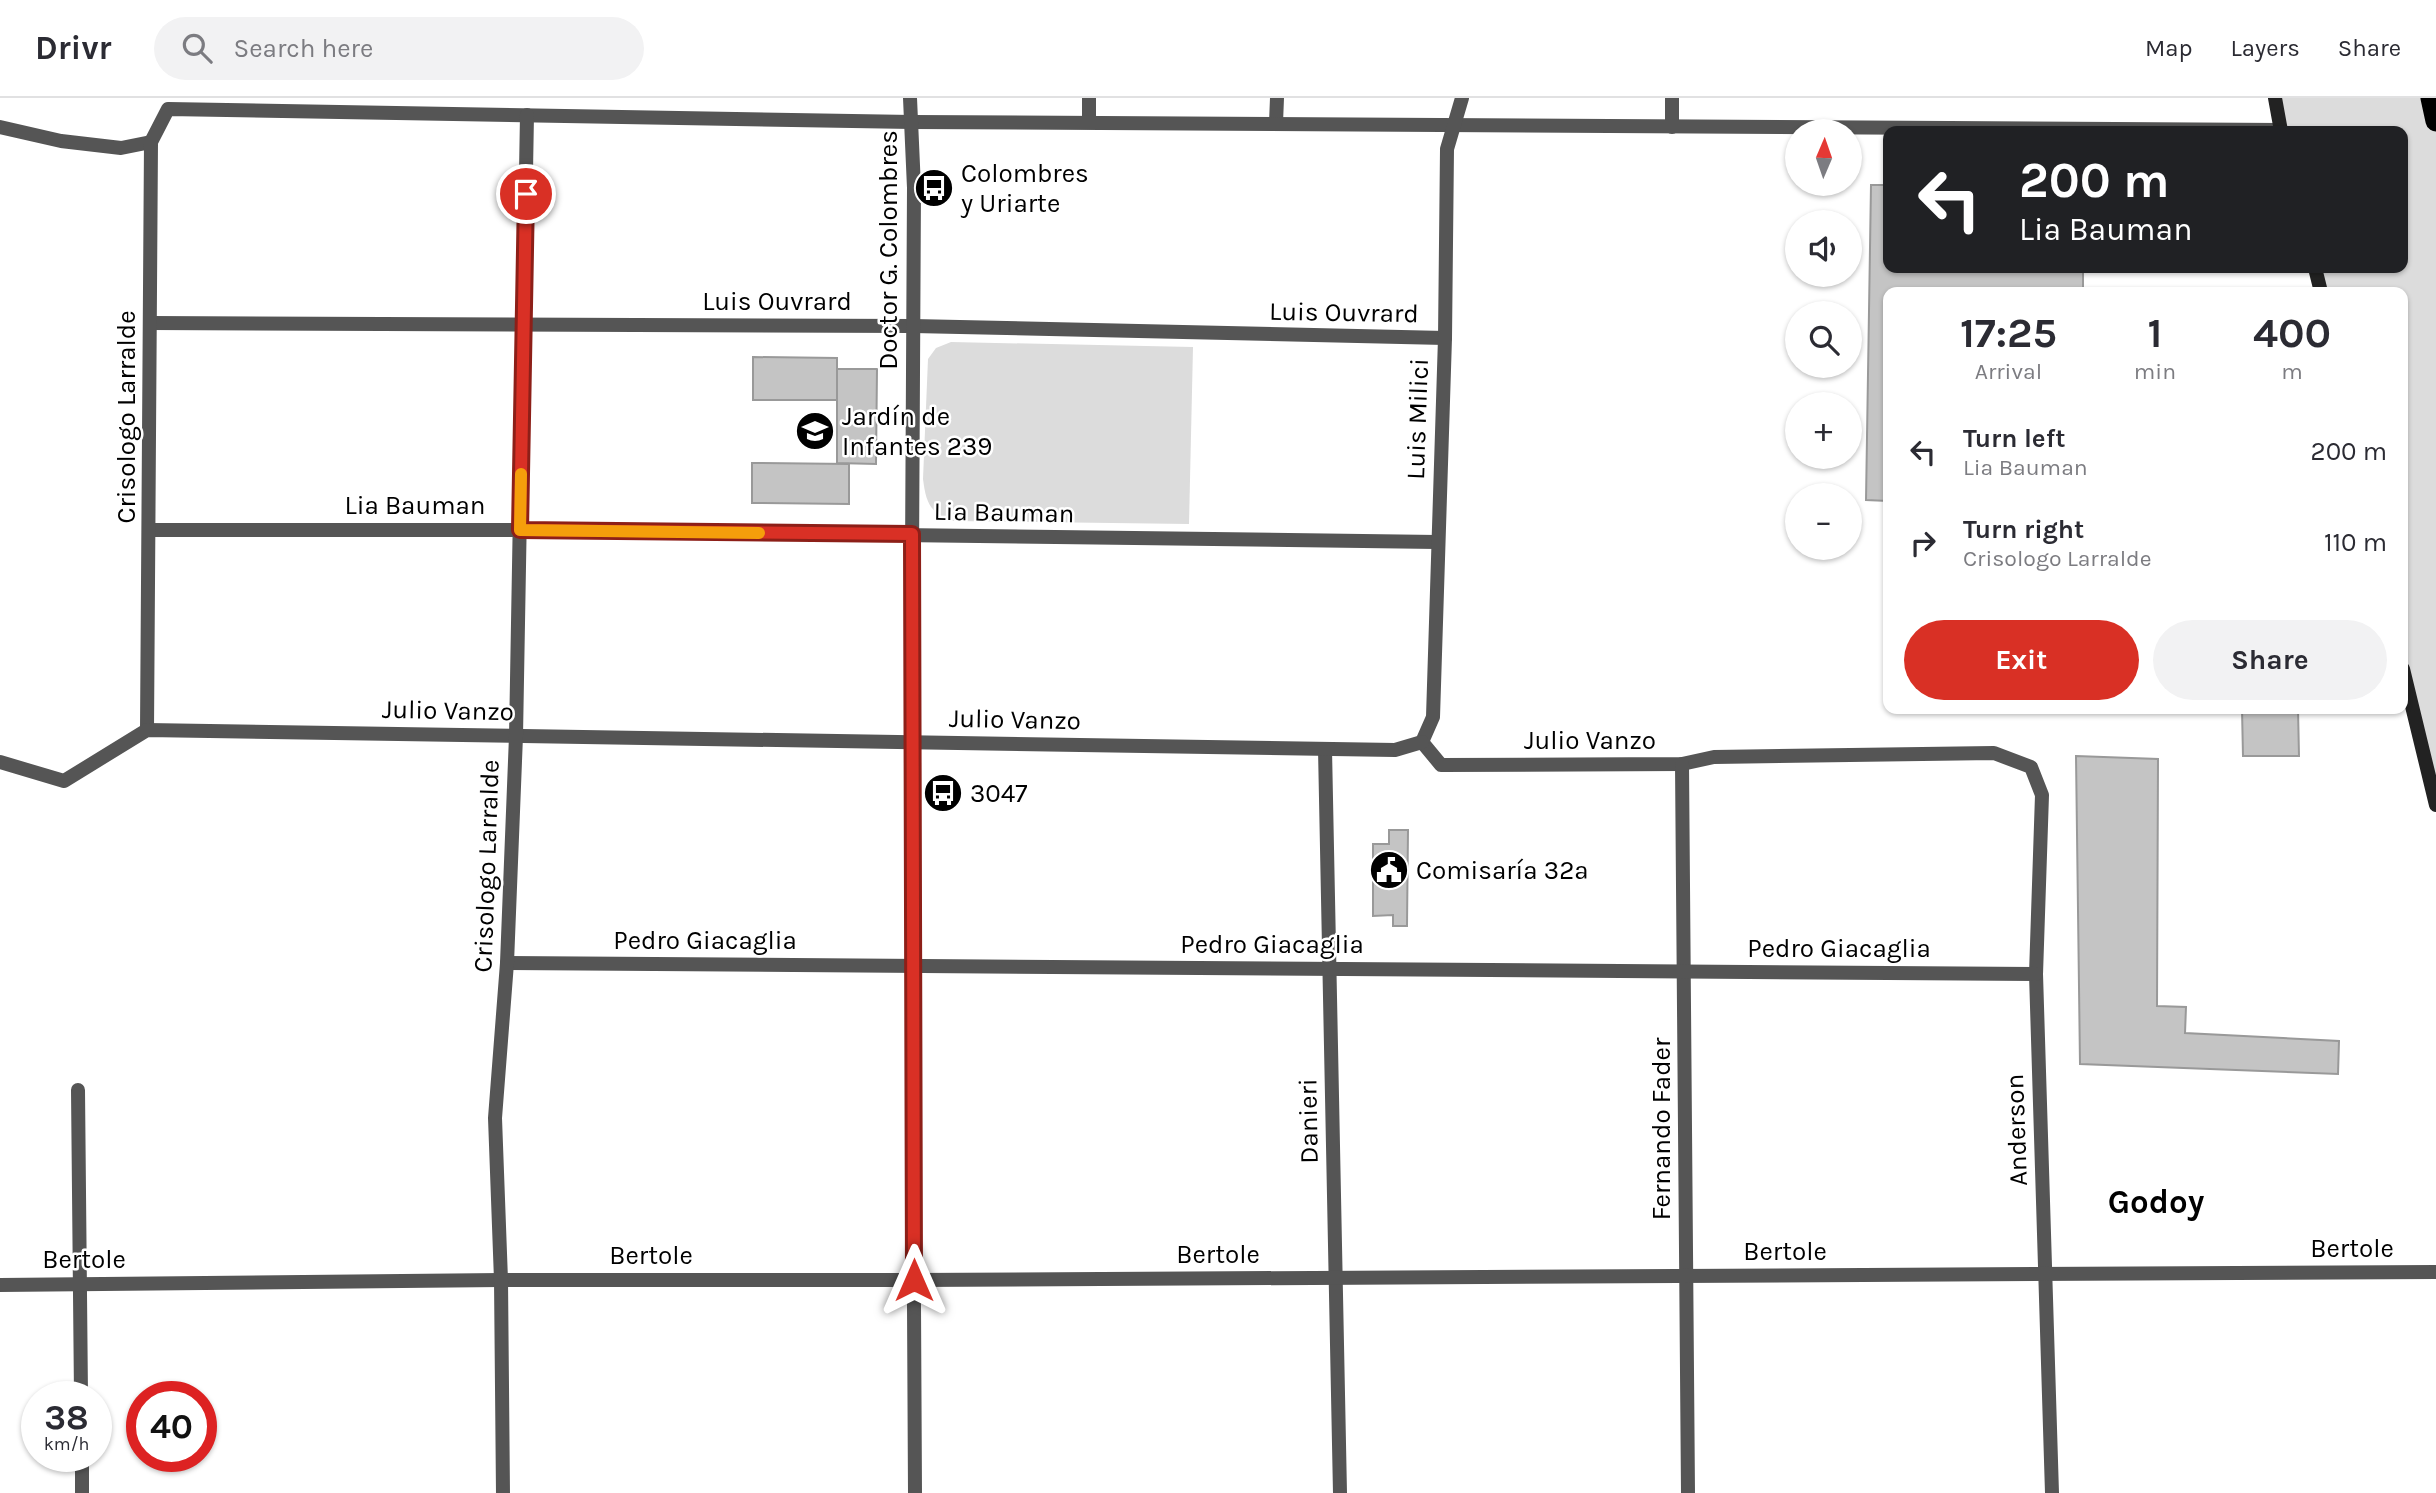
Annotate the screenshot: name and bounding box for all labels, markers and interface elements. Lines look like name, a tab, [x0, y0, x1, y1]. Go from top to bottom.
search box	[154, 17, 644, 80]
text: Drivr	[35, 29, 112, 67]
icon: search	[178, 29, 216, 67]
text: Search here	[234, 33, 373, 64]
text: Map	[2145, 34, 2193, 62]
text: Layers	[2231, 34, 2300, 62]
text: Share	[2338, 34, 2401, 62]
north arrow	[1785, 119, 1862, 196]
map controls	[1785, 119, 1862, 560]
street label: Doctor G. Colombres	[873, 130, 904, 370]
text: 200 m	[2019, 152, 2170, 209]
icon: left	[1904, 154, 1995, 245]
place label: Colombres y Uriarte	[960, 158, 1089, 219]
pin	[496, 164, 556, 224]
bus stop icon: Colombres y Uriarte	[913, 167, 955, 209]
icon: arrive	[507, 175, 545, 213]
button: sound	[1785, 210, 1862, 287]
text: Lia Bauman	[2019, 211, 2192, 248]
street label: Luis Ouvrard	[702, 286, 852, 317]
street label: Luis Ouvrard	[1269, 296, 1419, 329]
button: search	[1785, 301, 1862, 378]
text: 17:25	[1960, 308, 2057, 358]
text: 1	[2147, 308, 2162, 358]
text: 400	[2253, 308, 2331, 358]
street label: Crisologo Larralde	[111, 310, 142, 524]
street label: Luis Milici	[1400, 358, 1435, 480]
text: Arrival	[1975, 358, 2042, 385]
text: min	[2134, 358, 2176, 385]
text: m	[2281, 358, 2303, 385]
button: +	[1785, 392, 1862, 469]
place label: Jardín de Infantes 239	[842, 401, 992, 462]
school or university icon: Jardín de Infantes 239	[794, 410, 836, 452]
text: Turn left	[1963, 423, 2065, 454]
icon: left	[1904, 433, 1942, 471]
text: 200 m	[2311, 436, 2387, 467]
text: Lia Bauman	[1963, 454, 2088, 481]
button: −	[1785, 483, 1862, 560]
street label: Lia Bauman	[345, 490, 485, 521]
street label: Lia Bauman	[933, 496, 1075, 529]
text: Turn right	[1963, 514, 2084, 545]
icon: right	[1904, 524, 1942, 562]
text: 110 m	[2324, 527, 2387, 558]
text: Crisologo Larralde	[1963, 545, 2152, 572]
button: Exit	[1904, 620, 2139, 700]
button: Share	[2153, 620, 2387, 700]
street label: Julio Vanzo	[382, 694, 514, 727]
street label: Julio Vanzo	[949, 703, 1081, 736]
street label: Julio Vanzo	[1524, 725, 1656, 756]
street label: Crisologo Larralde	[467, 759, 506, 973]
bus stop icon: 3047	[922, 772, 964, 814]
place label: 3047	[970, 778, 1028, 809]
public building icon: Comisaría 32ª	[1368, 849, 1410, 891]
place label: Comisaría 32ª	[1416, 855, 1589, 886]
street label: Pedro Giacaglia	[613, 925, 797, 956]
street label: Pedro Giacaglia	[1180, 929, 1364, 960]
street label: Pedro Giacaglia	[1747, 933, 1931, 964]
street label: Fernando Fader	[1646, 1037, 1677, 1220]
street label: Anderson	[1999, 1073, 2034, 1187]
street label: Danieri	[1292, 1078, 1325, 1164]
district label: Godoy	[2108, 1183, 2205, 1221]
street label: Bertole	[2310, 1233, 2394, 1264]
street label: Bertole	[1743, 1236, 1827, 1267]
street label: Bertole	[1176, 1239, 1260, 1270]
street label: Bertole	[609, 1240, 693, 1271]
position arrow	[877, 1243, 951, 1317]
street label: Bertole	[42, 1244, 126, 1275]
speed limit sign: 40	[126, 1381, 217, 1472]
text: 38	[44, 1397, 89, 1438]
text: km/h	[44, 1433, 89, 1455]

